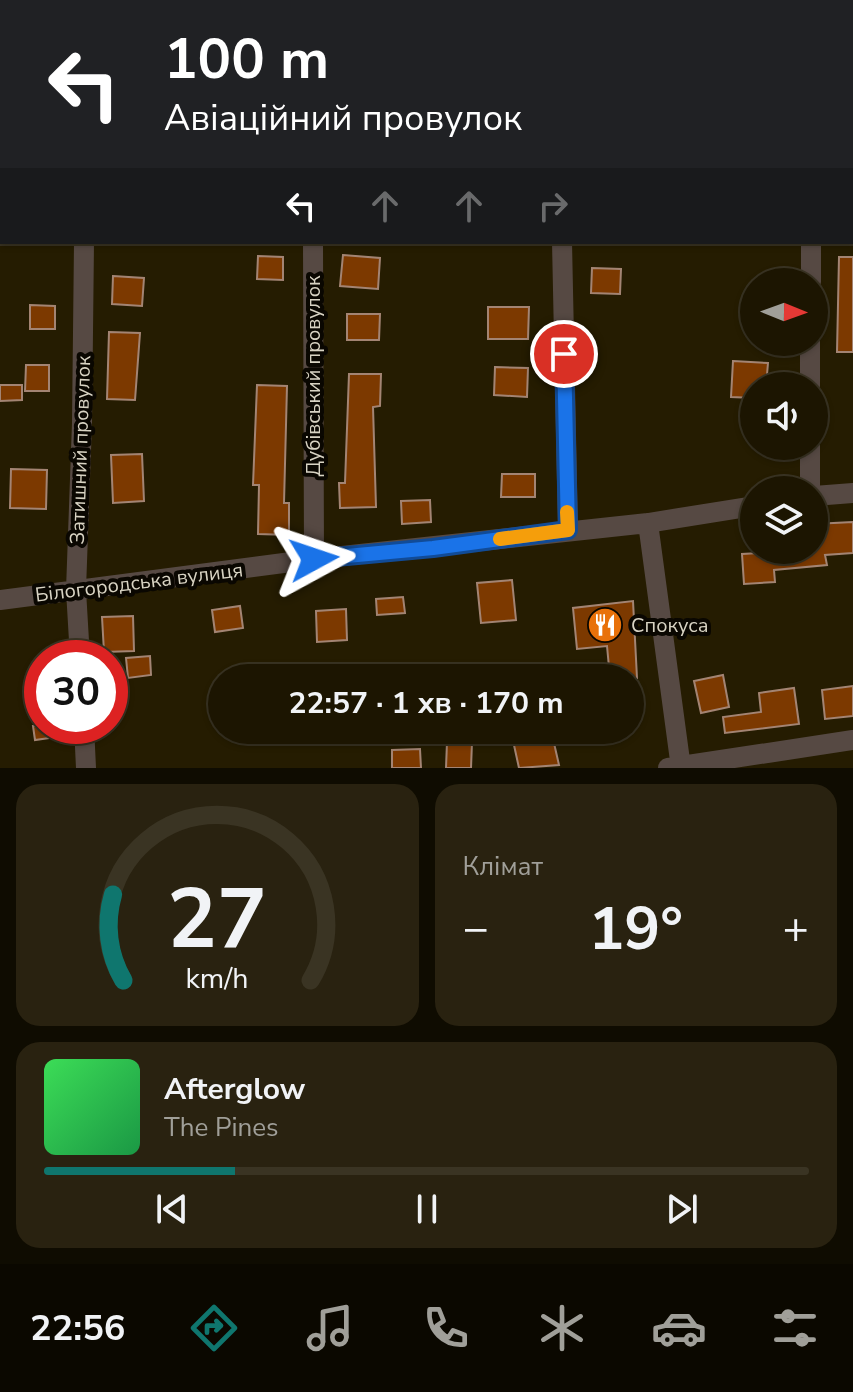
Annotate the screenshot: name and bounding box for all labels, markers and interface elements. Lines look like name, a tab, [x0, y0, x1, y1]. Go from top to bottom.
text: 100 m	[164, 21, 329, 98]
icon: left	[32, 32, 136, 136]
text: Авіаційний провулок	[164, 94, 522, 143]
icon: left	[279, 184, 323, 228]
icon: ahead	[363, 184, 407, 228]
icon: ahead	[447, 184, 491, 228]
icon: right	[531, 184, 575, 228]
north arrow	[740, 268, 828, 356]
map controls	[740, 268, 828, 564]
street label: Дубівський провулок	[300, 275, 327, 476]
pin	[530, 320, 598, 388]
icon: arrive	[542, 332, 586, 376]
street label: Затишний провулок	[64, 354, 97, 545]
button: sound	[740, 372, 828, 460]
button: layers	[740, 476, 828, 564]
position arrow	[272, 517, 356, 601]
street label: Білогородська вулиця	[34, 556, 245, 609]
restaurant icon: Спокуса	[586, 606, 624, 644]
place label: Спокуса	[631, 612, 709, 639]
speed limit sign: 30	[24, 640, 128, 744]
text: 22:57 · 1 хв · 170 m	[288, 683, 564, 724]
text: Клімат	[463, 849, 543, 884]
text: 27	[167, 863, 267, 976]
text: 19°	[588, 888, 683, 970]
text: −	[463, 899, 489, 959]
text: +	[783, 899, 809, 959]
text: km/h	[186, 959, 249, 998]
text: Afterglow	[164, 1069, 305, 1110]
text: The Pines	[164, 1110, 279, 1145]
icon: previous	[150, 1187, 194, 1231]
icon: pause	[405, 1187, 449, 1231]
icon: next	[660, 1187, 704, 1231]
icon: directions	[186, 1300, 242, 1356]
icon: music	[302, 1300, 358, 1356]
icon: phone	[418, 1300, 474, 1356]
icon: climate	[534, 1300, 590, 1356]
icon: car	[651, 1300, 707, 1356]
icon: filters	[767, 1300, 823, 1356]
text: 22:56	[30, 1304, 125, 1353]

